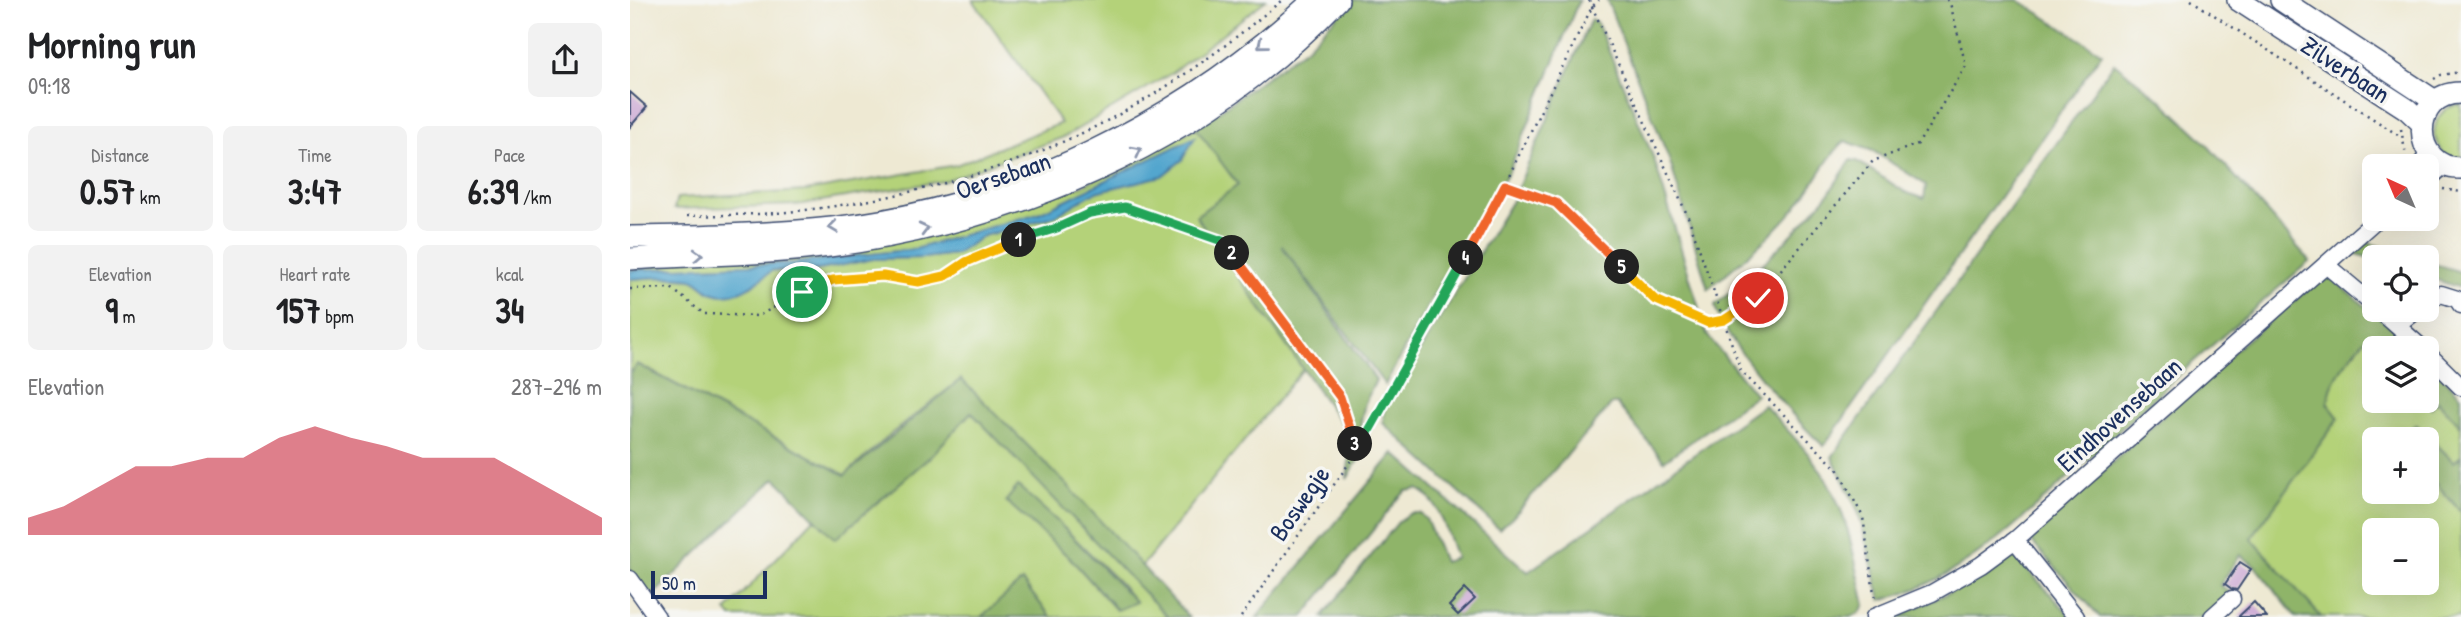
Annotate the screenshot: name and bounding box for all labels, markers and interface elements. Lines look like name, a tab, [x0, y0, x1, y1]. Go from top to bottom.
text: Morning run	[28, 18, 196, 70]
button: share	[528, 23, 602, 97]
street label: Zilverbaan	[2295, 27, 2397, 111]
one-way arrow	[1257, 36, 1270, 48]
text: 09:18	[28, 70, 70, 101]
text: Distance	[91, 142, 149, 168]
text: Time	[298, 142, 332, 168]
text: Pace	[494, 142, 525, 168]
street label: Oersebaan	[951, 142, 1055, 208]
one-way arrow	[1130, 146, 1142, 159]
north arrow	[2362, 154, 2440, 231]
map controls	[2362, 154, 2439, 595]
text: 0.57	[80, 168, 135, 215]
text: 3:47	[288, 168, 342, 215]
text: 6:39	[468, 168, 518, 215]
text: km	[135, 184, 161, 210]
text: /km	[518, 184, 552, 210]
one-way arrow	[827, 220, 839, 235]
pin: 1	[1002, 222, 1036, 258]
one-way arrow	[918, 223, 930, 237]
text: 1	[1015, 226, 1022, 252]
pin: 2	[1214, 236, 1250, 270]
text: 2	[1227, 239, 1236, 265]
pin: 4	[1448, 240, 1484, 276]
text: 4	[1462, 244, 1469, 270]
button: locate	[2362, 245, 2439, 322]
one-way arrow	[693, 247, 704, 262]
pin: 5	[1604, 250, 1640, 284]
text: 5	[1617, 253, 1626, 279]
text: Elevation	[89, 261, 152, 287]
text: Heart rate	[280, 261, 350, 287]
text: kcal	[496, 261, 524, 287]
pin	[772, 262, 832, 322]
pin	[1728, 268, 1788, 328]
icon: arrive	[783, 273, 821, 311]
icon: check	[1739, 279, 1777, 317]
text: 9	[105, 287, 118, 334]
text: 157	[276, 287, 321, 334]
text: 34	[495, 287, 524, 334]
text: m	[118, 303, 135, 329]
text: bpm	[321, 303, 354, 329]
button: layers	[2362, 336, 2439, 413]
street label: Eindhovensebaan	[2049, 349, 2189, 479]
text: Elevation	[28, 371, 104, 402]
text: 287–296 m	[511, 371, 602, 402]
pin: 3	[1338, 426, 1372, 462]
button: +	[2362, 427, 2439, 504]
text: 3	[1350, 430, 1359, 456]
street label: Boswegje	[1261, 459, 1337, 547]
button: −	[2362, 518, 2439, 595]
scale bar	[651, 568, 766, 600]
text: 50 m	[662, 570, 696, 596]

